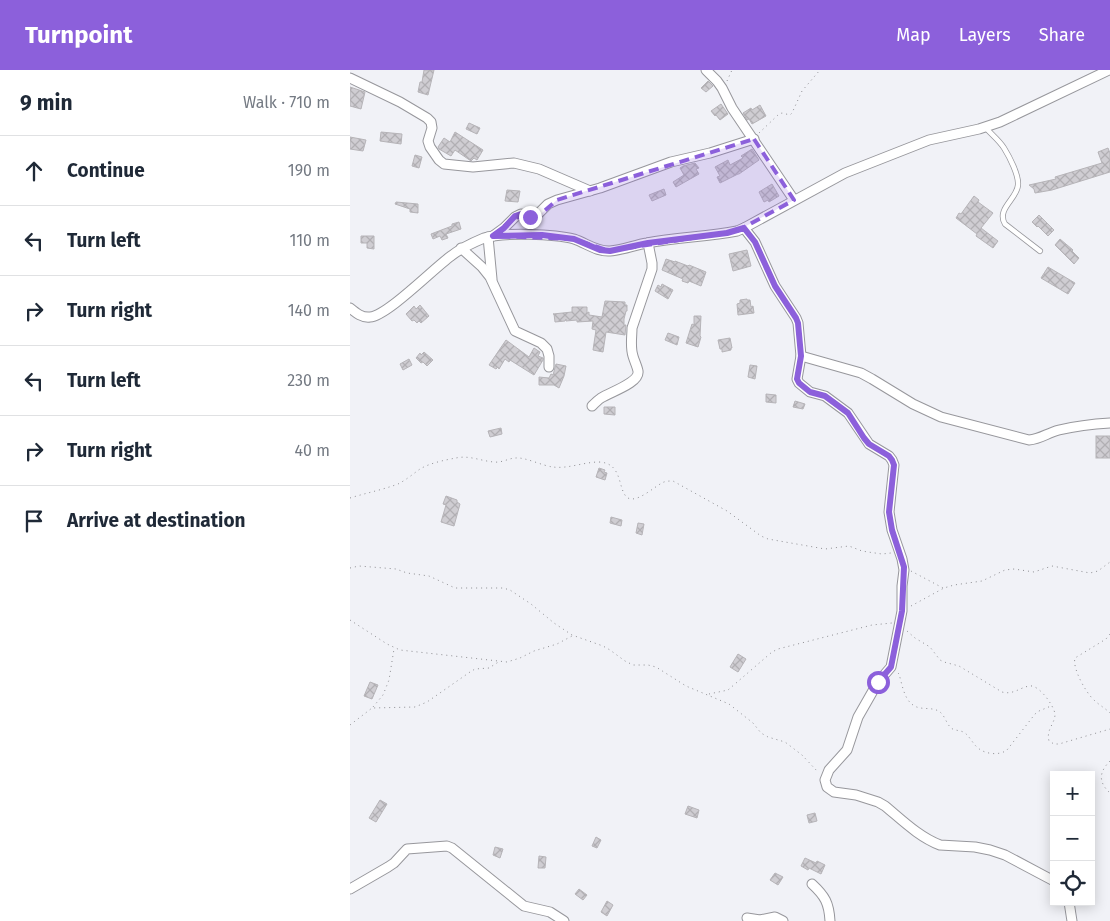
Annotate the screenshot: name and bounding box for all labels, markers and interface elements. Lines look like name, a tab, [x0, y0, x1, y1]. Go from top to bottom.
text: Turnpoint	[25, 21, 132, 49]
text: Map	[896, 24, 931, 46]
text: Layers	[959, 24, 1011, 46]
text: Share	[1039, 24, 1085, 46]
text: 9 min	[20, 90, 73, 116]
text: Walk · 710 m	[243, 93, 330, 112]
icon: ahead	[20, 157, 48, 185]
text: Continue	[67, 159, 145, 182]
text: 190 m	[288, 161, 330, 180]
route end	[519, 206, 542, 229]
icon: left	[20, 227, 48, 255]
text: Turn left	[67, 229, 141, 252]
text: 110 m	[289, 231, 330, 250]
icon: right	[20, 297, 48, 325]
text: Turn right	[67, 299, 152, 322]
text: 140 m	[288, 301, 330, 320]
icon: left	[20, 367, 48, 395]
text: Turn left	[67, 369, 141, 392]
text: 230 m	[287, 371, 330, 390]
icon: right	[20, 437, 48, 465]
text: Turn right	[67, 439, 152, 462]
text: 40 m	[295, 441, 330, 460]
icon: arrive	[20, 507, 48, 535]
text: Arrive at destination	[67, 509, 246, 532]
route start	[867, 671, 890, 694]
map controls	[1050, 771, 1095, 906]
button: +	[1050, 771, 1095, 816]
button: −	[1050, 816, 1095, 861]
button: locate	[1050, 861, 1095, 906]

